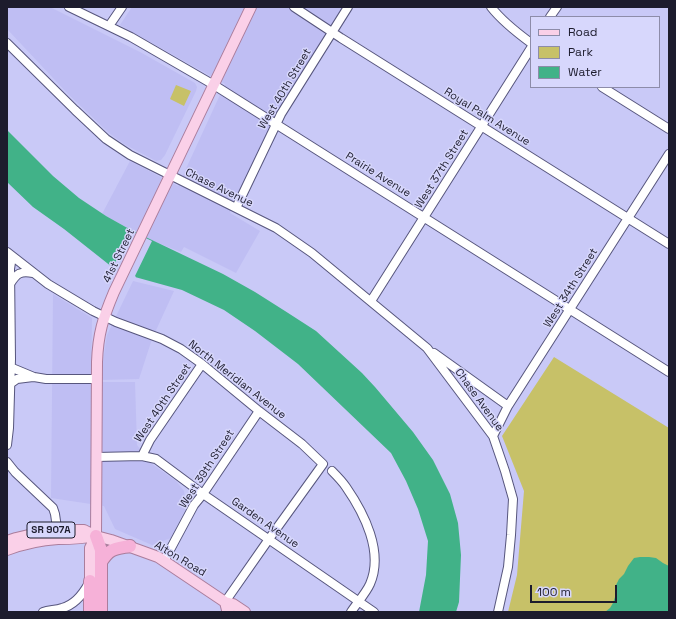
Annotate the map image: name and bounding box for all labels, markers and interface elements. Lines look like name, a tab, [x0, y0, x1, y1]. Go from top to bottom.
legend	[530, 16, 660, 88]
text: Road	[568, 24, 597, 40]
text: Park	[568, 44, 593, 60]
street label: West 40th Street	[256, 46, 314, 132]
text: Water	[568, 64, 602, 80]
street label: Royal Palm Avenue	[442, 85, 532, 149]
street label: West 37th Street	[412, 127, 472, 211]
street label: Prairie Avenue	[343, 150, 413, 200]
street label: Chase Avenue	[183, 166, 255, 210]
street label: 41st Street	[100, 227, 138, 285]
street label: West 34th Street	[541, 246, 601, 330]
street label: North Meridian Avenue	[186, 338, 288, 422]
street label: West 40th Street	[132, 361, 194, 445]
street label: Chase Avenue	[452, 366, 506, 434]
street label: West 39th Street	[177, 427, 237, 511]
street label: Garden Avenue	[229, 495, 301, 551]
road number: SR 907A	[27, 522, 75, 538]
street label: Alton Road	[152, 538, 208, 580]
scale bar	[532, 577, 619, 603]
text: 100 m	[537, 584, 571, 600]

